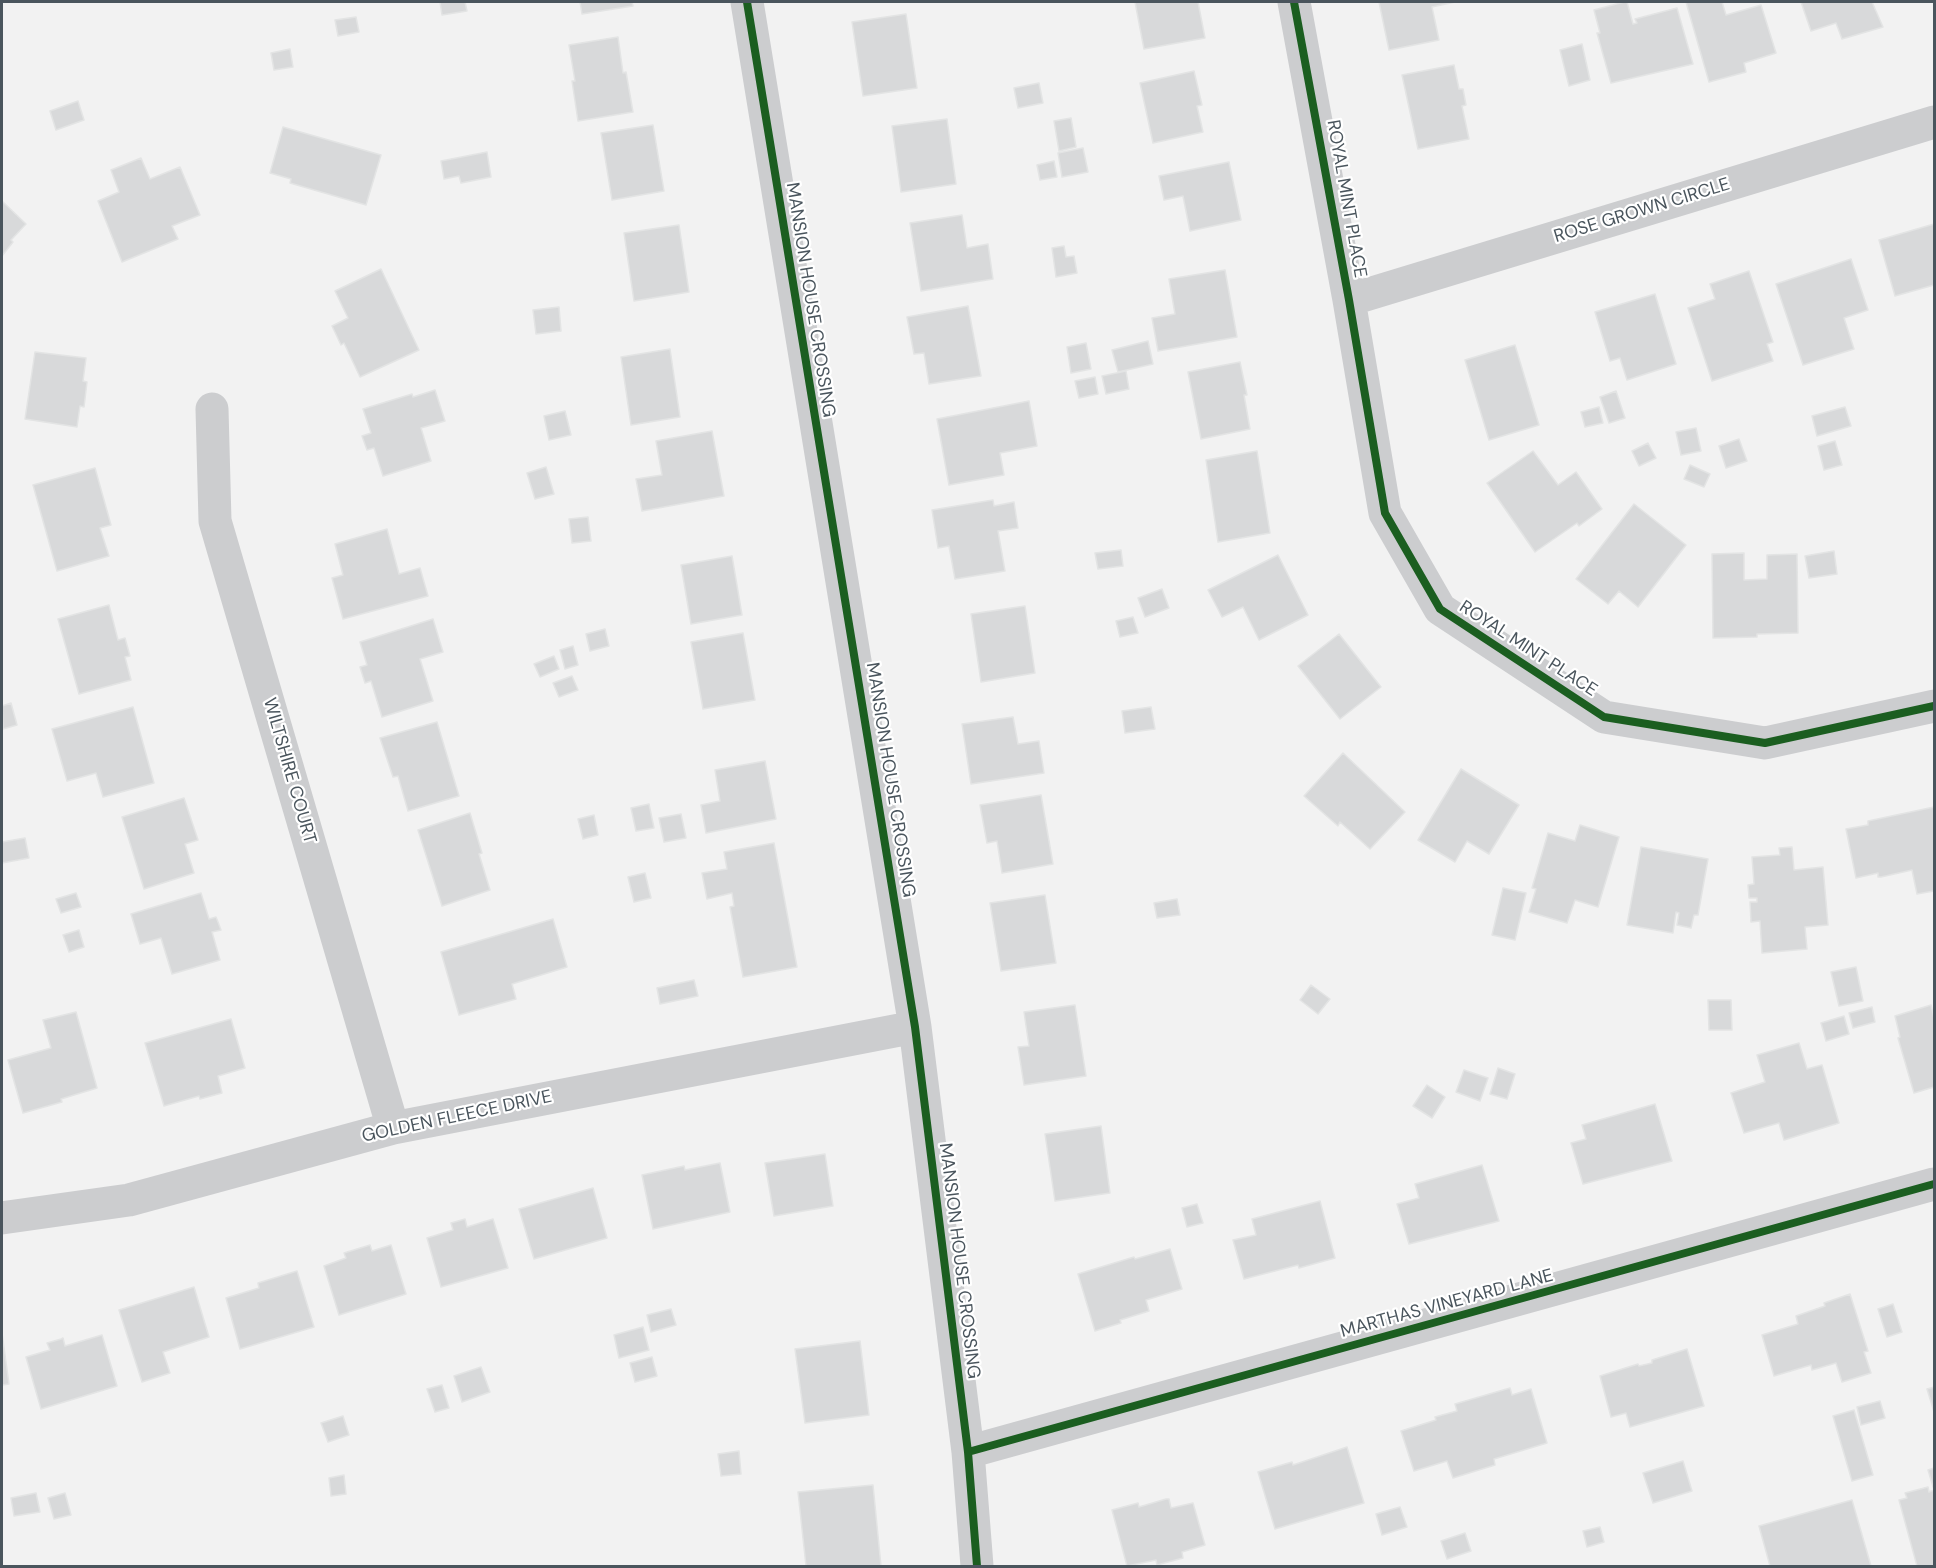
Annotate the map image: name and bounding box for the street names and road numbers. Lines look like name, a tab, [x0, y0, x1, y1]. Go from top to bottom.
street label: ROYAL MINT PLACE	[1321, 118, 1371, 280]
street label: ROSE GROWN CIRCLE	[1551, 174, 1733, 248]
street label: MANSION HOUSE CROSSING	[781, 181, 839, 419]
street label: ROYAL MINT PLACE	[1455, 596, 1601, 702]
street label: MANSION HOUSE CROSSING	[861, 661, 919, 899]
street label: WILTSHIRE COURT	[258, 695, 320, 847]
street label: GOLDEN FLEECE DRIVE	[360, 1086, 554, 1148]
street label: MANSION HOUSE CROSSING	[934, 1142, 984, 1380]
street label: MARTHAS VINEYARD LANE	[1338, 1265, 1556, 1343]

